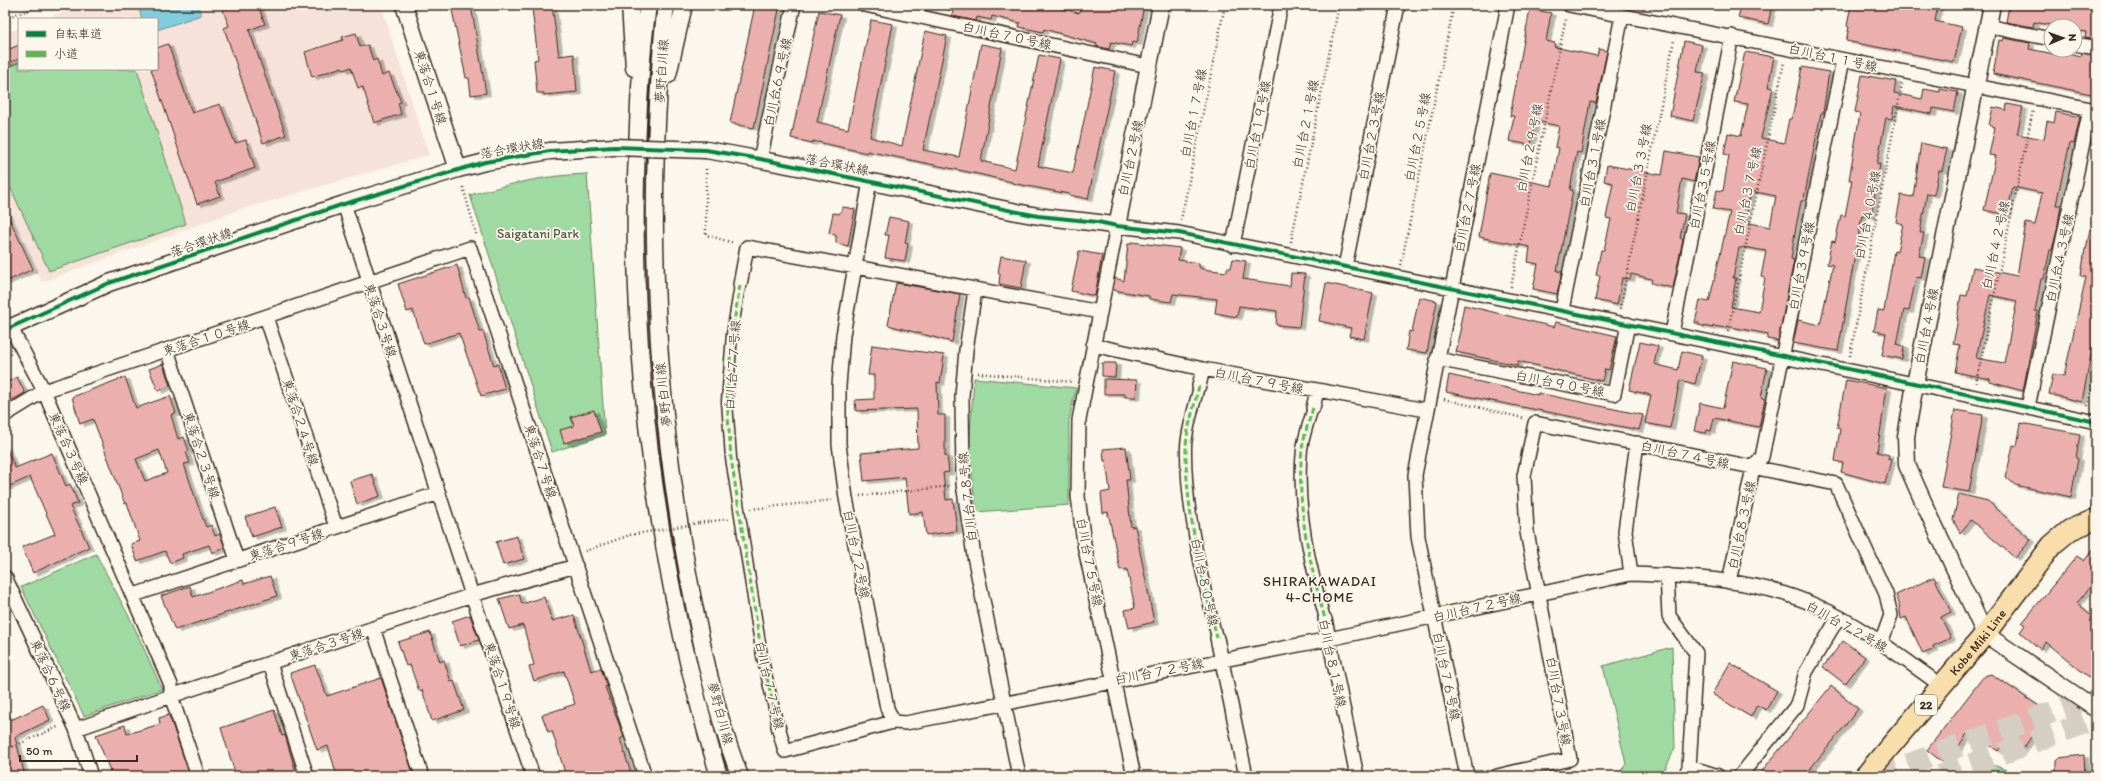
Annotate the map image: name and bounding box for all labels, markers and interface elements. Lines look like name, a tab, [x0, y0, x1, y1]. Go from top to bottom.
legend	[18, 18, 158, 70]
north arrow	[2043, 18, 2083, 58]
street label: 白川台７０号線	[961, 19, 1054, 52]
text: 自転車道	[54, 27, 102, 41]
text: N	[2066, 34, 2079, 42]
street label: 白川台６９号線	[761, 35, 794, 128]
street label: 夢野白川線	[652, 37, 671, 104]
street label: 白川台１１号線	[1787, 41, 1880, 74]
text: 小道	[54, 47, 78, 61]
street label: 東落合１号線	[411, 48, 450, 128]
street label: 白川台１７号線	[1177, 66, 1210, 159]
street label: 白川台２１号線	[1289, 77, 1322, 170]
street label: 白川台１９号線	[1241, 78, 1274, 171]
street label: 白川台２３号線	[1355, 89, 1388, 182]
street label: 白川台２５号線	[1401, 90, 1434, 183]
street label: 白川台２９号線	[1513, 101, 1546, 194]
street label: 白川台３１号線	[1576, 116, 1609, 209]
street label: 白川台２号線	[1115, 117, 1146, 198]
street label: 白川台３３号線	[1622, 121, 1655, 214]
street label: 落合環状線	[479, 135, 546, 162]
street label: 白川台３５号線	[1686, 138, 1719, 231]
street label: 白川台３７号線	[1731, 144, 1764, 237]
street label: 落合環状線	[804, 151, 871, 178]
street label: 白川台２７号線	[1451, 161, 1484, 254]
street label: 白川台４０号線	[1851, 168, 1884, 261]
street label: 白川台４２号線	[1979, 198, 2012, 291]
street label: 白川台４３号線	[2043, 211, 2076, 304]
street label: 白川台３９号線	[1785, 219, 1818, 312]
street label: 落合環状線	[168, 224, 235, 260]
park label: Saigatani Park	[497, 226, 579, 241]
street label: 東落合３号線	[361, 281, 400, 361]
street label: 白川台４号線	[1912, 285, 1941, 366]
street label: 東落合１０号線	[161, 316, 253, 359]
street label: 白川台７７号線	[722, 318, 743, 411]
street label: 夢野白川線	[653, 361, 674, 428]
street label: 白川台７９号線	[1213, 364, 1306, 397]
street label: 白川台９０号線	[1514, 367, 1607, 400]
street label: 東落合２４号線	[279, 377, 322, 469]
street label: 東落合３号線	[46, 410, 92, 488]
street label: 東落合２３号線	[180, 410, 223, 502]
street label: 東落合７号線	[521, 422, 560, 502]
street label: 白川台７４号線	[1639, 438, 1732, 471]
street label: 白川台７８号線	[955, 450, 980, 543]
street label: 白川台８３号線	[1725, 478, 1758, 571]
street label: 白川台７２号線	[840, 508, 873, 601]
street label: 白川台７５号線	[1073, 516, 1106, 609]
street label: 東落合９号線	[247, 525, 327, 564]
street label: 白川台８０号線	[1188, 536, 1222, 629]
district label: SHIRAKAWADAI 4-CHOME	[1263, 573, 1377, 606]
street label: 白川台７２号線	[1431, 590, 1524, 625]
street label: 白川台７２号線	[1803, 598, 1891, 656]
street label: Kobe Miki Line	[1946, 606, 2009, 678]
street label: 白川台８１号線	[1316, 617, 1350, 710]
street label: 東落合３号線	[287, 625, 367, 664]
street label: 白川台７６号線	[1430, 630, 1464, 723]
street label: 東落合６号線	[27, 637, 74, 715]
street label: 白川台７７号線	[752, 639, 787, 732]
street label: 東落合１９号線	[481, 640, 524, 732]
street label: 白川台７２号線	[1113, 655, 1206, 688]
street label: 白川台７３号線	[1543, 655, 1574, 748]
street label: 夢野白川線	[705, 680, 736, 747]
road number: 22	[1915, 695, 1937, 715]
scale bar	[20, 737, 137, 763]
text: 50 m	[26, 744, 52, 758]

